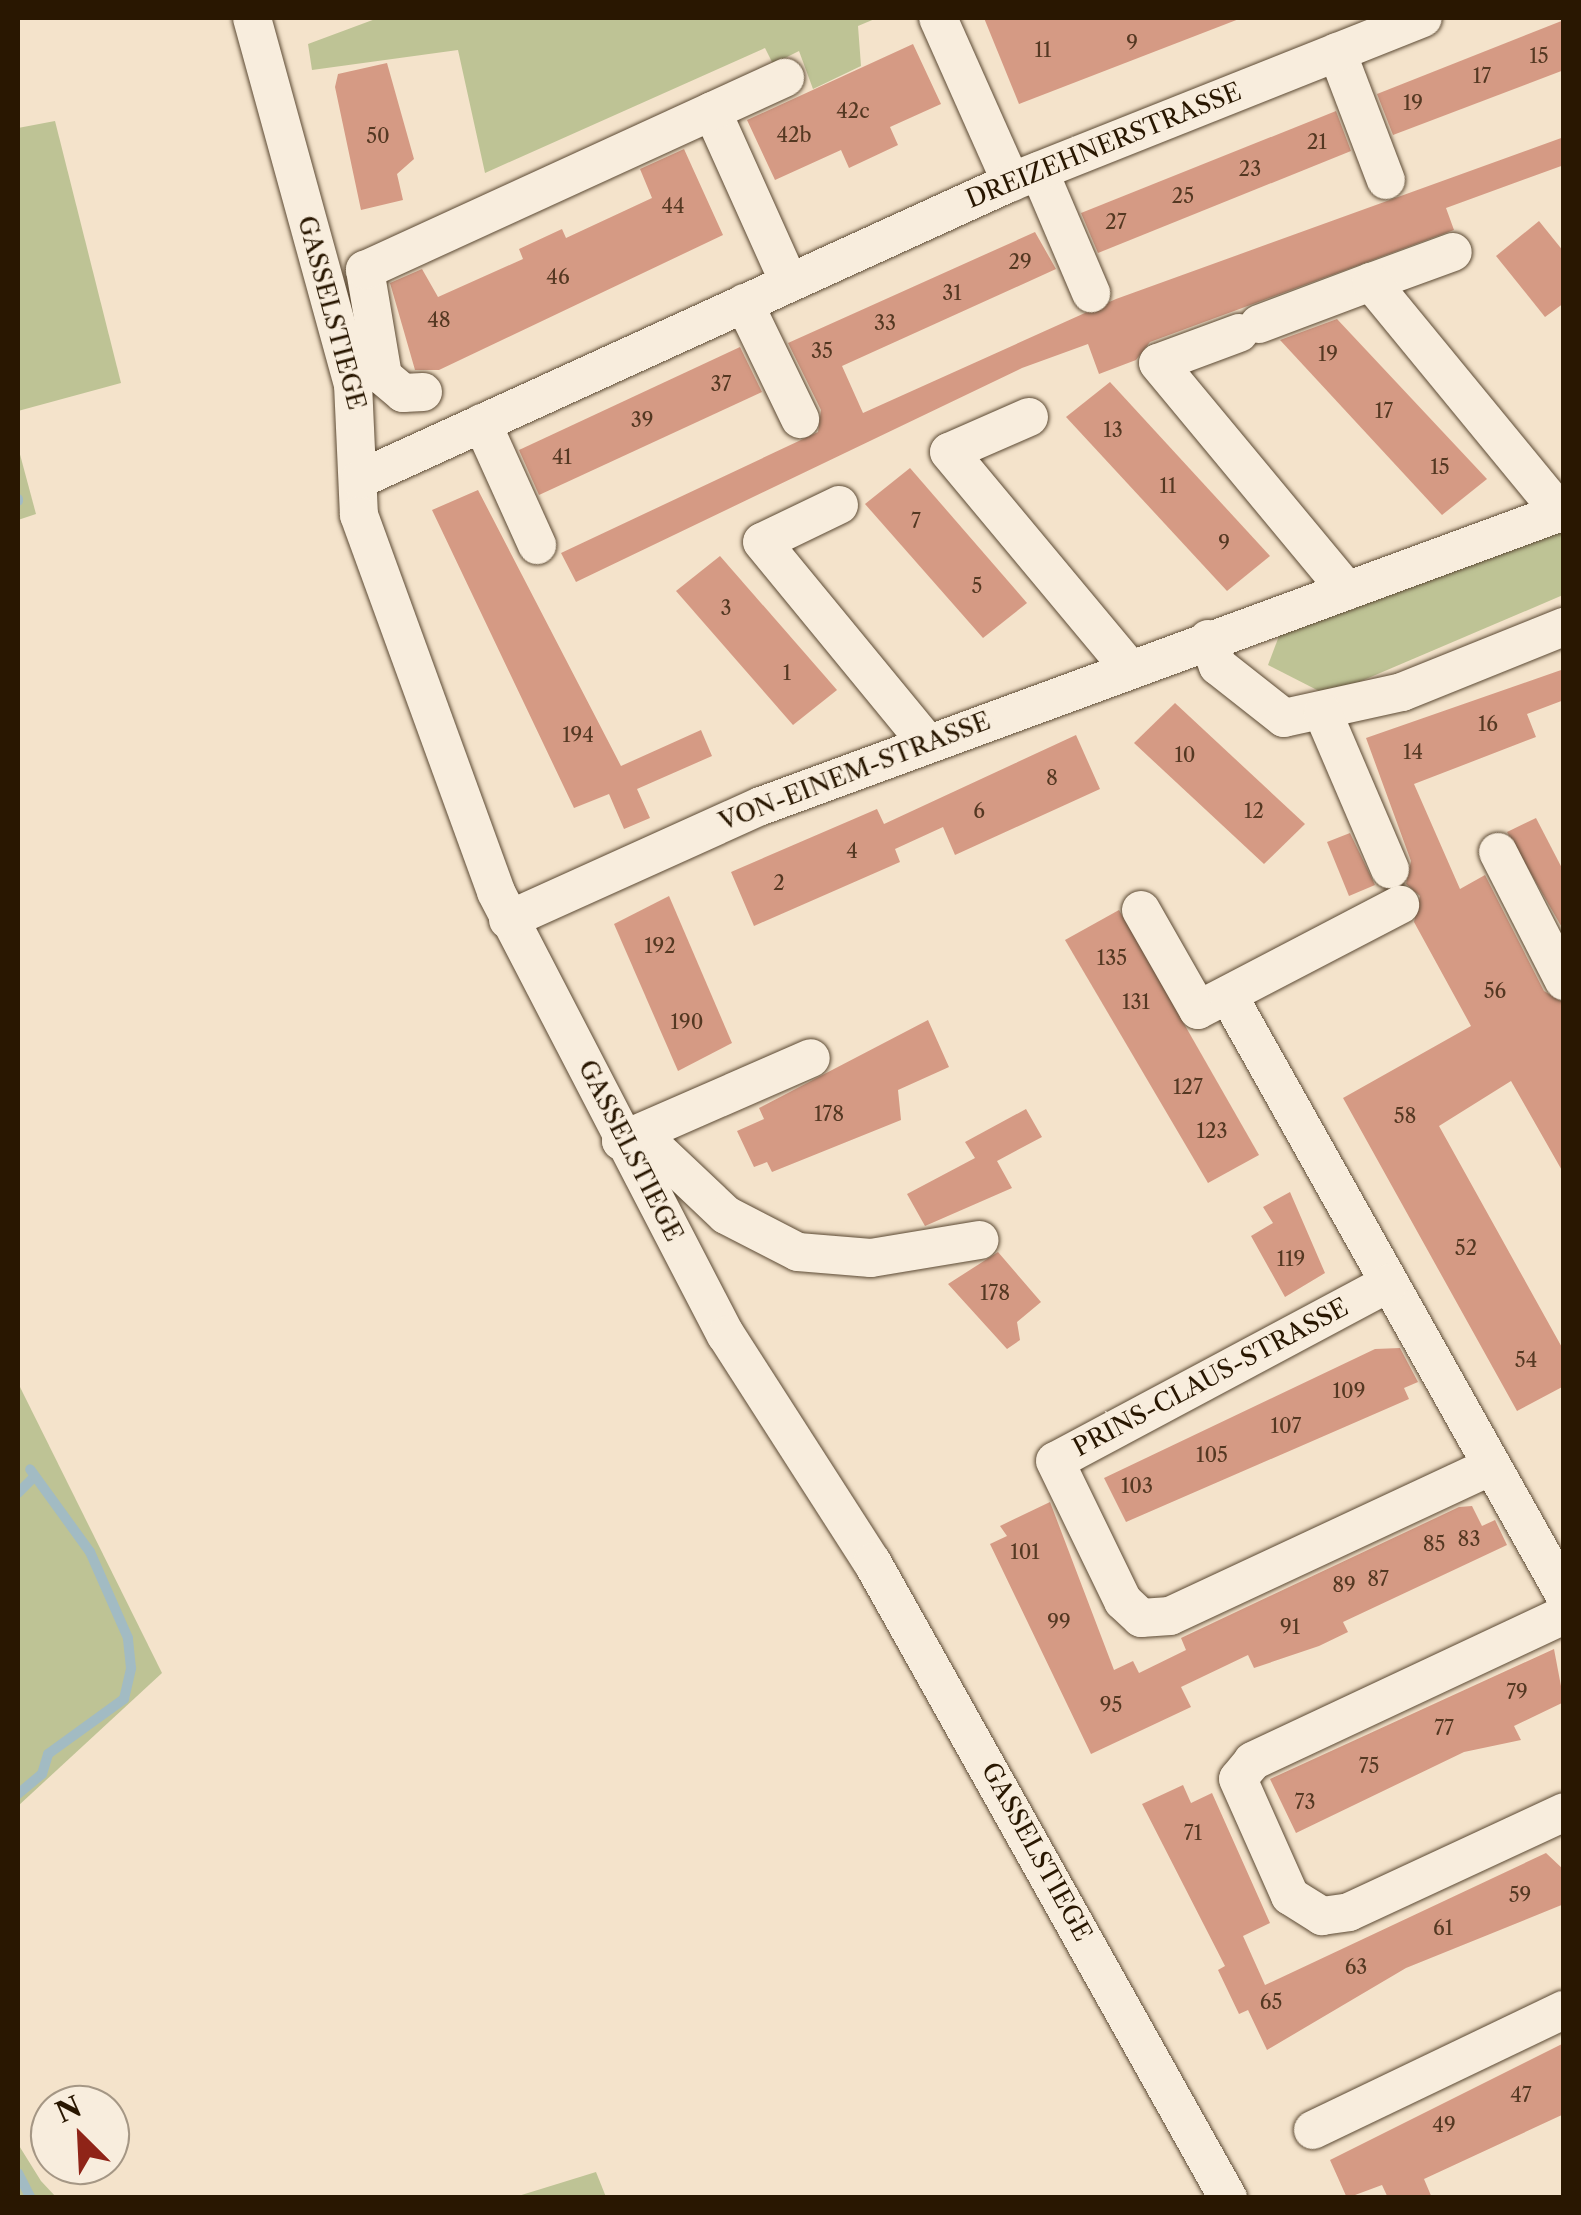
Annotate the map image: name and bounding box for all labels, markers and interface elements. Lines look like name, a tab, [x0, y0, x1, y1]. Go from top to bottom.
house number: 9	[1126, 31, 1138, 55]
house number: 11	[1035, 38, 1051, 62]
house number: 15	[1529, 44, 1549, 68]
house number: 17	[1473, 64, 1491, 88]
street label: DREIZEHNERSTRASSE	[962, 77, 1246, 215]
house number: 19	[1403, 91, 1423, 115]
house number: 42c	[836, 99, 870, 123]
house number: 42b	[776, 123, 812, 147]
house number: 50	[366, 124, 390, 148]
house number: 21	[1307, 130, 1327, 154]
house number: 23	[1239, 157, 1261, 181]
house number: 25	[1172, 184, 1194, 208]
house number: 44	[661, 194, 685, 218]
house number: 27	[1105, 210, 1127, 234]
street label: GASSELSTIEGE	[291, 213, 371, 413]
house number: 29	[1008, 250, 1032, 274]
house number: 46	[546, 265, 570, 289]
house number: 31	[942, 281, 962, 305]
house number: 48	[427, 308, 451, 332]
house number: 33	[874, 311, 896, 335]
house number: 35	[811, 339, 833, 363]
house number: 19	[1318, 342, 1338, 366]
house number: 37	[711, 372, 731, 396]
house number: 17	[1375, 399, 1393, 423]
house number: 39	[631, 408, 653, 432]
house number: 13	[1103, 418, 1123, 442]
house number: 41	[552, 445, 572, 469]
house number: 15	[1430, 455, 1450, 479]
house number: 11	[1160, 474, 1176, 498]
house number: 7	[911, 509, 921, 533]
house number: 9	[1218, 531, 1230, 555]
house number: 5	[972, 574, 982, 598]
house number: 3	[720, 596, 732, 620]
house number: 1	[783, 661, 791, 685]
street label: VON-EINEM-STRASSE	[715, 706, 995, 838]
house number: 16	[1478, 712, 1498, 736]
house number: 194	[562, 723, 594, 747]
house number: 14	[1403, 740, 1423, 764]
house number: 10	[1174, 743, 1196, 767]
house number: 8	[1046, 766, 1058, 790]
house number: 6	[973, 799, 985, 823]
house number: 12	[1244, 799, 1264, 823]
house number: 4	[846, 839, 858, 863]
house number: 2	[773, 871, 785, 895]
house number: 192	[644, 934, 676, 958]
house number: 135	[1097, 946, 1127, 970]
house number: 56	[1484, 979, 1506, 1003]
house number: 131	[1122, 990, 1150, 1014]
house number: 190	[671, 1010, 703, 1034]
street label: GASSELSTIEGE	[571, 1055, 689, 1247]
house number: 127	[1173, 1075, 1203, 1099]
house number: 178	[814, 1102, 844, 1126]
house number: 58	[1394, 1104, 1416, 1128]
house number: 123	[1197, 1119, 1227, 1143]
house number: 52	[1455, 1236, 1477, 1260]
house number: 119	[1277, 1247, 1305, 1271]
house number: 178	[980, 1281, 1010, 1305]
street label: PRINS-CLAUS-STRASSE	[1068, 1293, 1354, 1463]
house number: 54	[1515, 1348, 1537, 1372]
house number: 109	[1333, 1379, 1365, 1403]
house number: 107	[1271, 1414, 1301, 1438]
house number: 105	[1196, 1443, 1228, 1467]
house number: 103	[1121, 1474, 1153, 1498]
house number: 83	[1458, 1527, 1480, 1551]
house number: 85	[1423, 1532, 1445, 1556]
house number: 101	[1010, 1540, 1040, 1564]
house number: 87	[1367, 1567, 1389, 1591]
house number: 89	[1332, 1573, 1356, 1597]
house number: 99	[1047, 1610, 1071, 1634]
house number: 91	[1280, 1615, 1300, 1639]
house number: 79	[1506, 1680, 1528, 1704]
house number: 95	[1100, 1693, 1122, 1717]
house number: 77	[1434, 1716, 1454, 1740]
house number: 75	[1359, 1754, 1379, 1778]
street label: GASSELSTIEGE	[974, 1757, 1098, 1947]
house number: 73	[1295, 1790, 1315, 1814]
house number: 71	[1184, 1821, 1202, 1845]
house number: 59	[1509, 1883, 1531, 1907]
house number: 61	[1433, 1916, 1453, 1940]
house number: 63	[1345, 1955, 1367, 1979]
house number: 65	[1260, 1990, 1282, 2014]
house number: 47	[1510, 2083, 1532, 2107]
north arrow	[30, 2085, 130, 2185]
text: N	[51, 2089, 87, 2130]
house number: 49	[1432, 2113, 1456, 2137]

